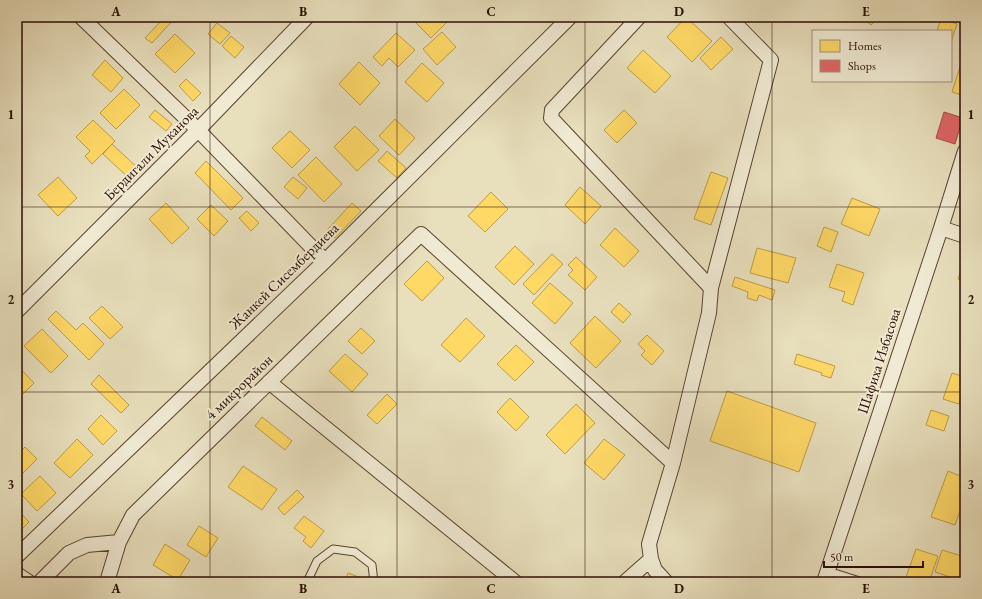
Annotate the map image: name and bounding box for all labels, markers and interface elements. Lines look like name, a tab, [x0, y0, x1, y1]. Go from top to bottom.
text: A	[110, 3, 121, 20]
text: B	[299, 3, 307, 20]
text: C	[486, 3, 496, 20]
text: D	[674, 3, 684, 20]
text: E	[862, 3, 870, 20]
legend	[812, 30, 952, 82]
text: Homes	[848, 38, 882, 54]
text: Shops	[848, 58, 876, 74]
street label: Бердигали Муканова	[99, 101, 202, 204]
text: 1	[8, 106, 15, 123]
text: 1	[968, 106, 975, 123]
street label: Жанкей Сисембердиева	[224, 218, 342, 334]
text: 2	[8, 291, 15, 308]
text: 2	[968, 291, 975, 308]
street label: Шафиха Избасова	[853, 306, 904, 416]
street label: 4 микрорайон	[201, 350, 276, 424]
text: 3	[8, 476, 15, 493]
text: 3	[968, 476, 975, 493]
scale bar	[824, 543, 923, 569]
text: 50 m	[830, 549, 854, 565]
text: A	[110, 580, 121, 597]
text: B	[299, 580, 307, 597]
text: C	[486, 580, 496, 597]
text: D	[674, 580, 684, 597]
text: E	[862, 580, 870, 597]

